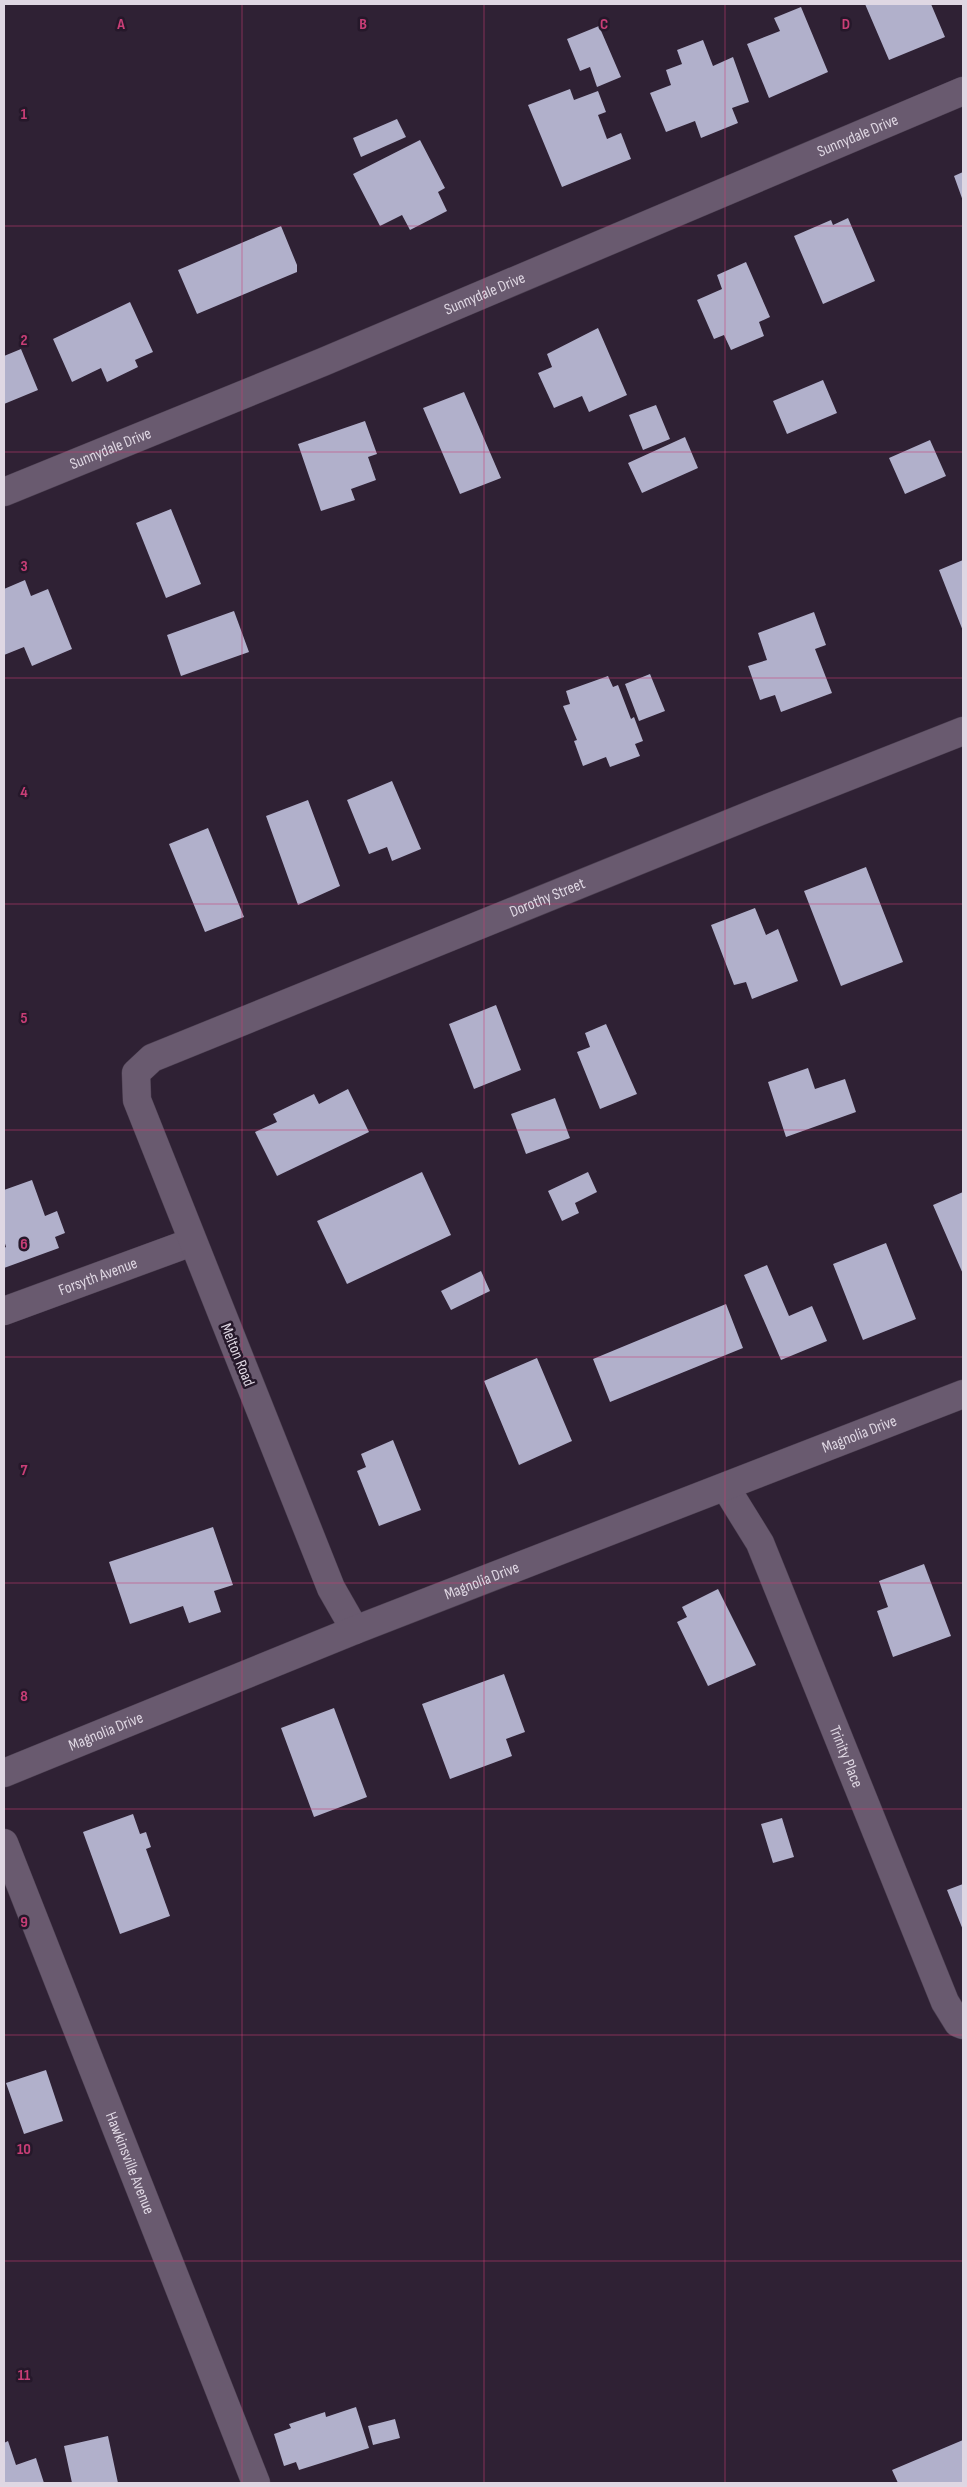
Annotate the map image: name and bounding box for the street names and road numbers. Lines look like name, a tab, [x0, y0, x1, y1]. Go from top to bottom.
street label: Sunnydale Drive	[814, 110, 901, 161]
street label: Sunnydale Drive	[441, 268, 528, 319]
street label: Sunnydale Drive	[67, 424, 154, 474]
street label: Dorothy Street	[507, 874, 588, 921]
street label: Forsyth Avenue	[56, 1253, 140, 1300]
street label: Melton Road	[216, 1321, 258, 1389]
street label: Magnolia Drive	[819, 1411, 899, 1457]
street label: Magnolia Drive	[442, 1558, 522, 1604]
street label: Magnolia Drive	[66, 1708, 146, 1755]
street label: Trinity Place	[825, 1723, 867, 1790]
street label: Hawkinsville Avenue	[101, 2109, 159, 2217]

